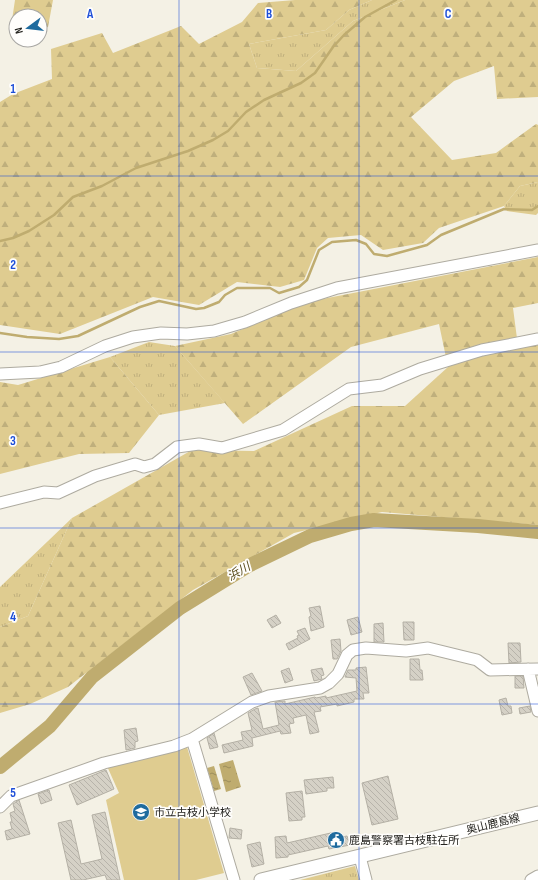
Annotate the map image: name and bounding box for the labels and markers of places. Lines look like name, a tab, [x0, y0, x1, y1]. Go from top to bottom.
school or university icon: 市立古枝小学校	[131, 802, 151, 822]
place label: 市立古枝小学校	[154, 806, 231, 819]
public building icon: 鹿島警察署古枝駐在所	[326, 830, 346, 850]
place label: 鹿島警察署古枝駐在所	[349, 834, 460, 847]

